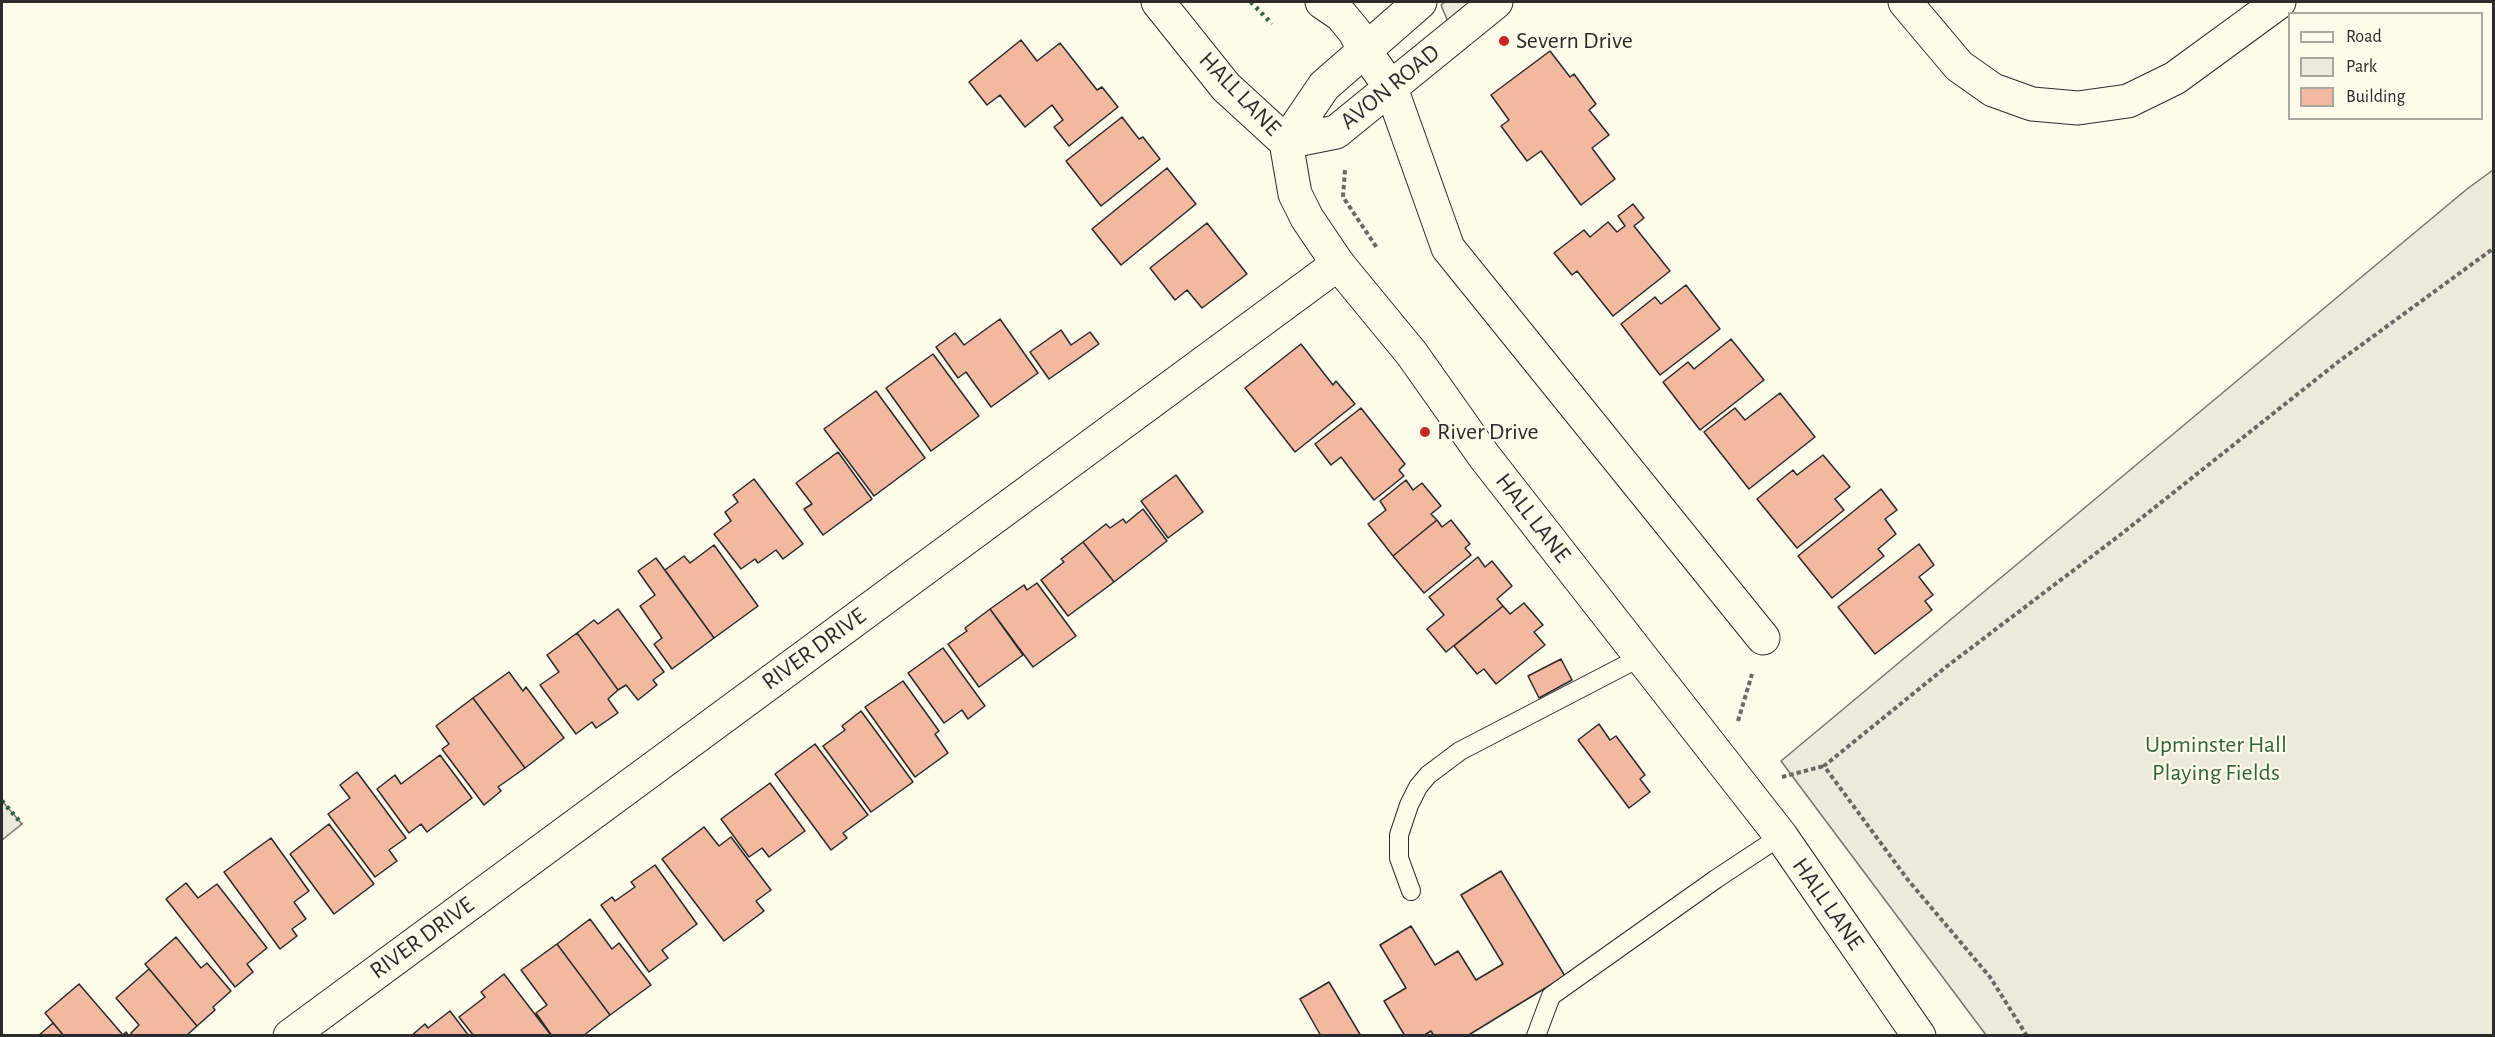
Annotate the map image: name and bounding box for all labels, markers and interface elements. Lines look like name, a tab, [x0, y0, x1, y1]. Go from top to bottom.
legend	[2288, 12, 2483, 120]
place label: Severn Drive	[1516, 27, 1633, 55]
text: Road	[2346, 28, 2382, 46]
marker: Severn Drive	[1497, 34, 1511, 48]
street label: AVON ROAD	[1335, 38, 1445, 136]
street label: HALL LANE	[1193, 46, 1287, 142]
text: Park	[2346, 58, 2377, 76]
text: Building	[2346, 88, 2405, 106]
place label: River Drive	[1437, 418, 1539, 446]
marker: River Drive	[1418, 425, 1432, 439]
street label: HALL LANE	[1489, 467, 1577, 569]
street label: RIVER DRIVE	[756, 602, 872, 696]
park label: Upminster Hall Playing Fields	[2145, 731, 2287, 787]
street label: HALL LANE	[1786, 852, 1870, 956]
street label: RIVER DRIVE	[364, 891, 480, 985]

